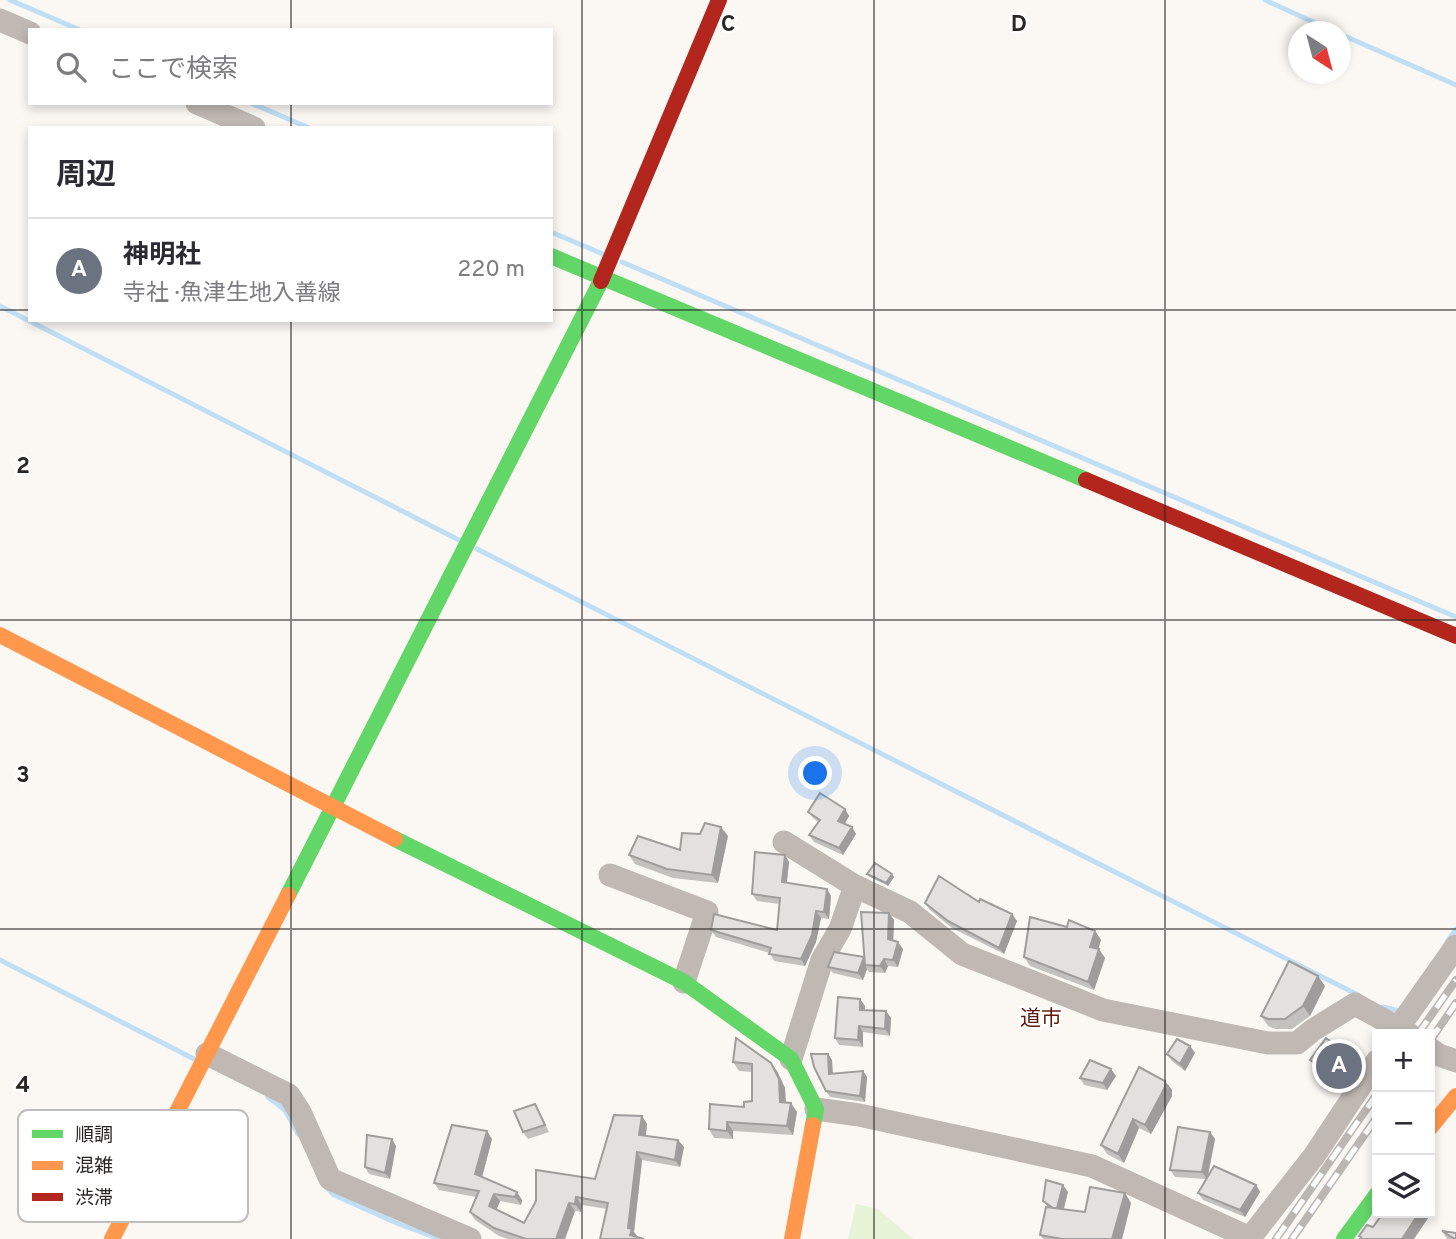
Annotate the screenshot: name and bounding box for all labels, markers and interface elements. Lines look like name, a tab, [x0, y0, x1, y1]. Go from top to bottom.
text: C	[721, 11, 735, 40]
text: D	[1011, 11, 1027, 40]
north arrow	[1288, 21, 1351, 84]
search box	[28, 28, 553, 105]
icon: search	[52, 48, 90, 86]
text: ここで検索	[108, 54, 238, 87]
text: 周辺	[56, 158, 116, 195]
text: 神明社	[123, 240, 201, 273]
text: A	[71, 256, 87, 285]
text: 220 m	[457, 256, 525, 285]
text: 寺社 · 魚津生地入善線	[123, 280, 341, 309]
text: 2	[16, 453, 30, 482]
your location	[798, 756, 832, 790]
text: 3	[16, 762, 30, 791]
district label: 道市	[1020, 1006, 1062, 1033]
map controls	[1372, 1029, 1435, 1218]
button: +	[1372, 1029, 1435, 1092]
pin: A	[1316, 1040, 1362, 1092]
text: 4	[16, 1072, 30, 1101]
button: −	[1372, 1092, 1435, 1155]
legend	[18, 1110, 248, 1222]
text: 順調	[75, 1124, 113, 1148]
text: 混雑	[75, 1155, 113, 1179]
button: layers	[1372, 1155, 1435, 1218]
text: 渋滞	[75, 1187, 113, 1211]

